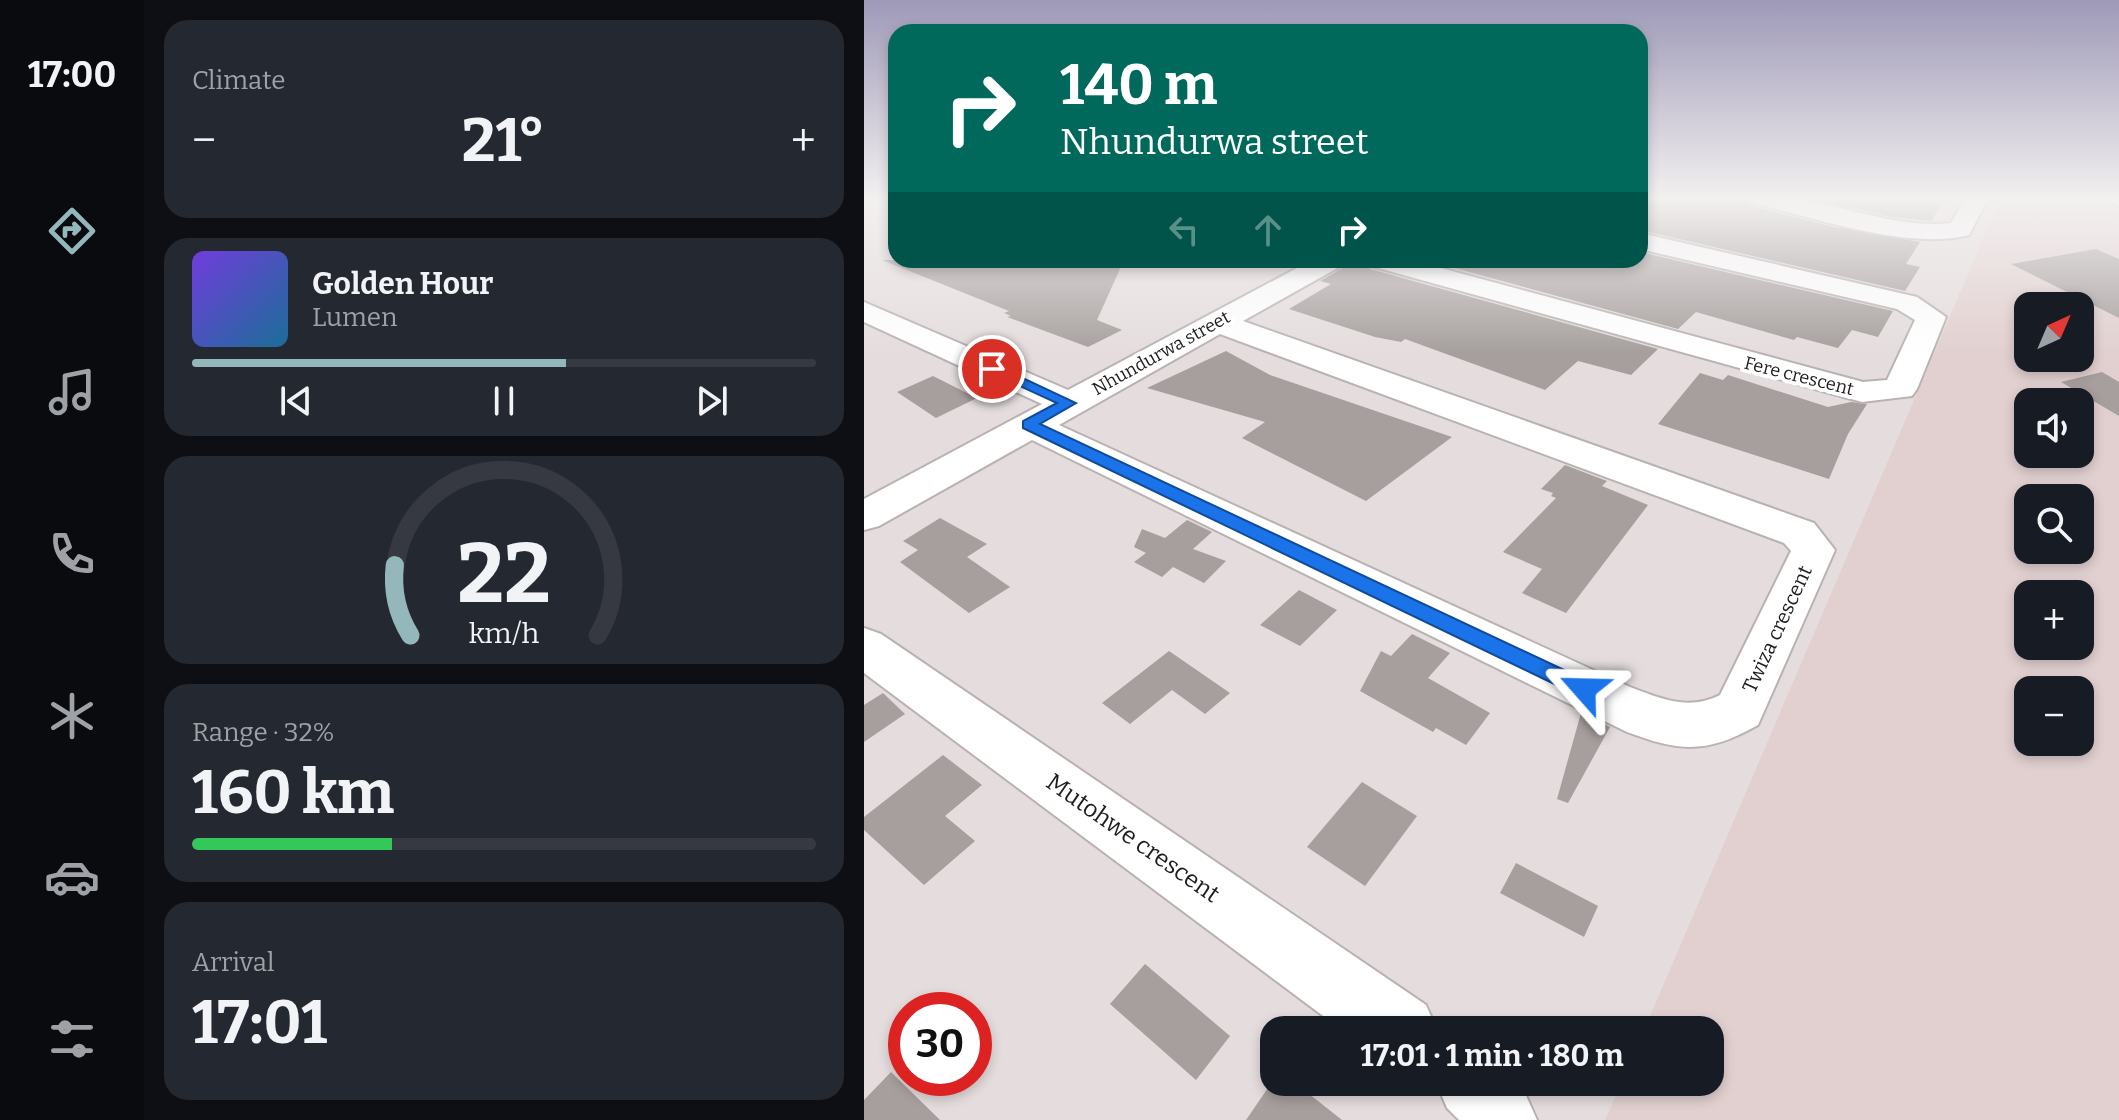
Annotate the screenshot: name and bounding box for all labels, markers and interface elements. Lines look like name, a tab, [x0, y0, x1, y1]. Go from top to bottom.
text: 140 m	[1060, 52, 1217, 119]
text: 17:00	[28, 53, 116, 97]
icon: right	[928, 56, 1032, 160]
text: Climate	[192, 65, 286, 96]
text: 21°	[462, 105, 545, 177]
text: −	[192, 114, 216, 167]
text: +	[791, 114, 816, 167]
text: Nhundurwa street	[1060, 120, 1369, 164]
icon: directions	[44, 203, 100, 259]
icon: left	[1162, 208, 1206, 252]
icon: ahead	[1246, 208, 1290, 252]
icon: right	[1330, 208, 1374, 252]
text: Golden Hour	[312, 266, 493, 302]
north arrow	[2014, 292, 2094, 372]
map controls	[2014, 292, 2094, 756]
text: Lumen	[312, 302, 398, 333]
street label: Nhundurwa street	[1088, 306, 1234, 400]
pin	[958, 335, 1026, 403]
icon: arrive	[970, 347, 1014, 391]
street label: Fere crescent	[1742, 352, 1856, 400]
icon: music	[44, 364, 100, 420]
icon: previous	[274, 379, 318, 423]
icon: pause	[482, 379, 526, 423]
icon: next	[690, 379, 734, 423]
button: sound	[2014, 388, 2094, 468]
button: search	[2014, 484, 2094, 564]
text: 22	[457, 524, 551, 624]
icon: phone	[44, 526, 100, 582]
street label: Twiza crescent	[1737, 562, 1817, 696]
button: +	[2014, 580, 2094, 660]
text: km/h	[469, 616, 540, 651]
position arrow	[1542, 647, 1626, 731]
button: −	[2014, 676, 2094, 756]
icon: climate	[44, 688, 100, 744]
text: Range · 32%	[192, 717, 335, 748]
text: 160 km	[192, 757, 394, 829]
street label: Mutohwe crescent	[1041, 768, 1225, 908]
icon: car	[44, 849, 100, 905]
text: Arrival	[192, 947, 274, 978]
text: 17:01	[192, 987, 327, 1059]
speed limit sign: 30	[888, 992, 992, 1096]
icon: filters	[44, 1011, 100, 1067]
text: 17:01 · 1 min · 180 m	[1360, 1038, 1624, 1074]

